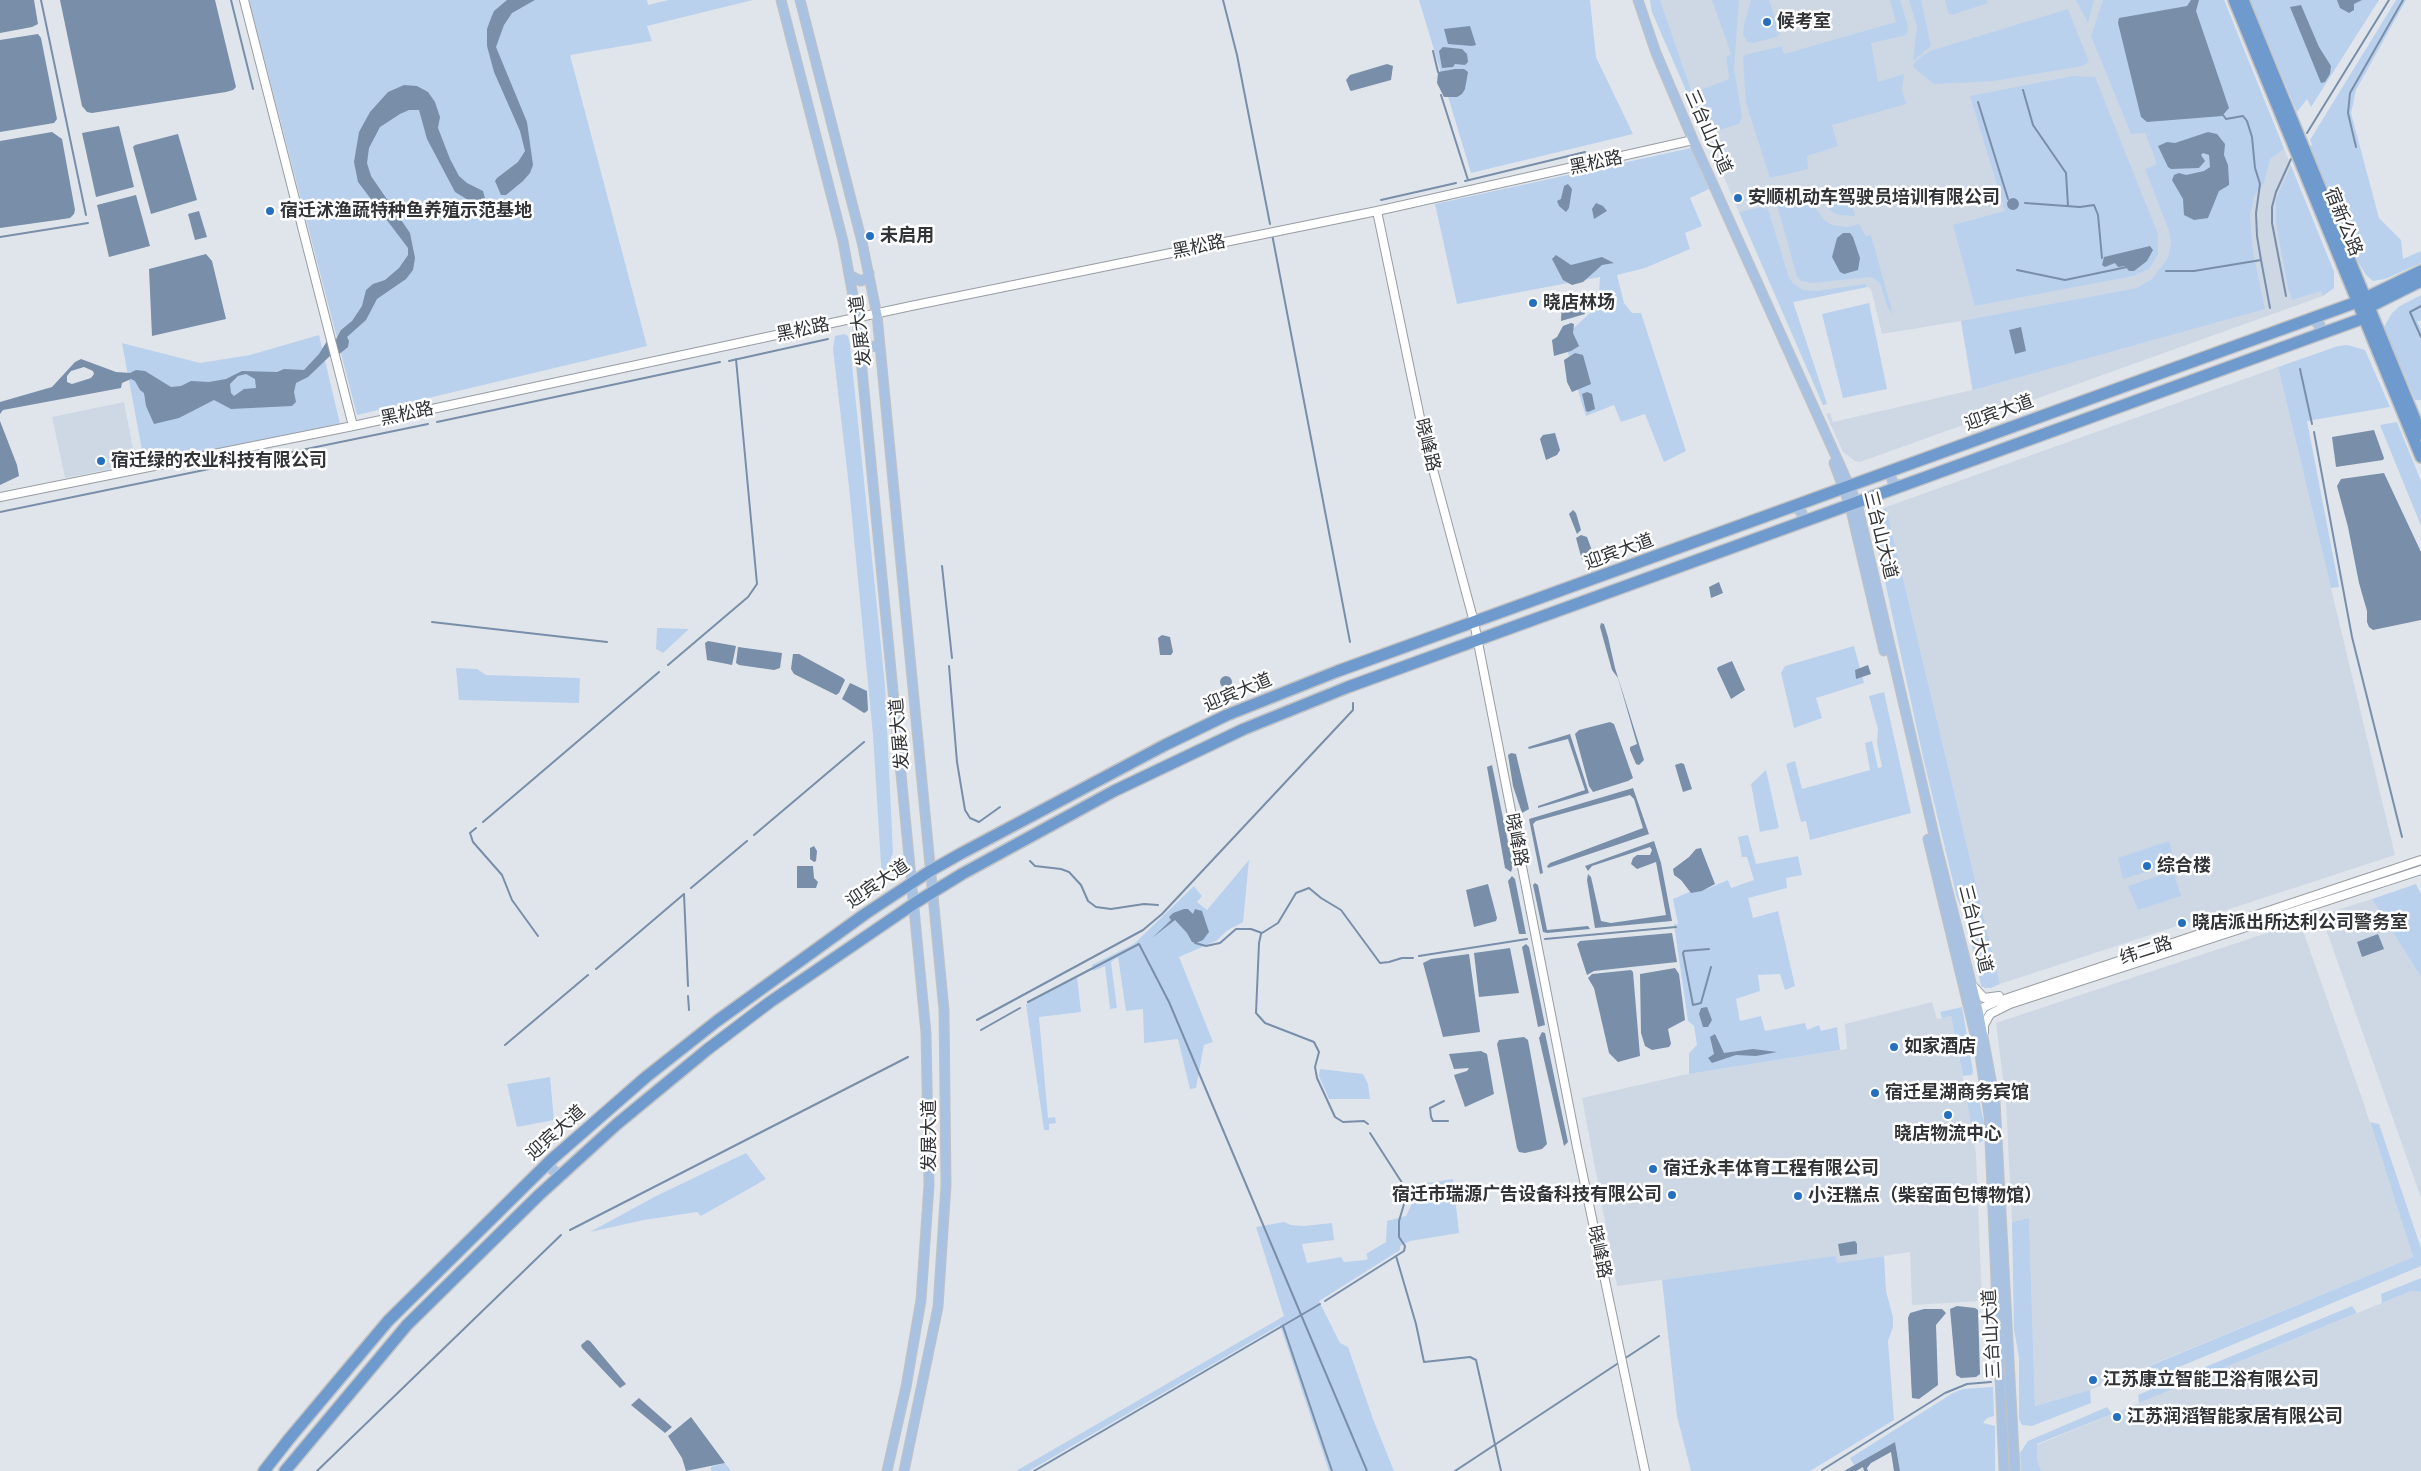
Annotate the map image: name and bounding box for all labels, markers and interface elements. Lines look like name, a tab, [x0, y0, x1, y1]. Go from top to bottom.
place label: 候考室	[1777, 11, 1831, 33]
marker: 候考室	[1761, 16, 1773, 28]
street label: 三台山大道	[1680, 86, 1736, 178]
street label: 黑松路	[1567, 147, 1625, 179]
street label: 宿新公路	[2320, 185, 2366, 259]
place label: 安顺机动车驾驶员培训有限公司	[1748, 187, 2000, 209]
marker: 安顺机动车驾驶员培训有限公司	[1732, 192, 1744, 204]
place label: 宿迁沭渔蔬特种鱼养殖示范基地	[280, 200, 532, 222]
marker: 宿迁沭渔蔬特种鱼养殖示范基地	[264, 205, 276, 217]
place label: 未启用	[880, 225, 934, 247]
marker: 未启用	[864, 230, 876, 242]
street label: 黑松路	[1170, 231, 1228, 263]
place label: 晓店林场	[1543, 292, 1615, 314]
street label: 发展大道	[846, 294, 876, 368]
marker: 晓店林场	[1527, 297, 1539, 309]
street label: 黑松路	[774, 314, 832, 346]
street label: 迎宾大道	[1961, 391, 2037, 435]
street label: 黑松路	[378, 398, 436, 430]
street label: 晓峰路	[1410, 416, 1444, 474]
place label: 宿迁绿的农业科技有限公司	[111, 450, 327, 472]
marker: 宿迁绿的农业科技有限公司	[95, 455, 107, 467]
street label: 三台山大道	[1859, 489, 1901, 581]
street label: 迎宾大道	[1581, 530, 1657, 574]
street label: 迎宾大道	[1201, 669, 1275, 717]
street label: 发展大道	[886, 697, 914, 771]
street label: 晓峰路	[1500, 811, 1532, 869]
street label: 迎宾大道	[842, 855, 914, 913]
place label: 综合楼	[2157, 855, 2211, 877]
marker: 综合楼	[2141, 860, 2153, 872]
street label: 三台山大道	[1954, 883, 1996, 975]
place label: 晓店派出所达利公司警务室	[2192, 912, 2408, 934]
marker: 晓店派出所达利公司警务室	[2176, 917, 2188, 929]
street label: 纬二路	[2117, 932, 2175, 970]
place label: 如家酒店	[1904, 1036, 1976, 1058]
marker: 如家酒店	[1888, 1041, 1900, 1053]
place label: 宿迁星湖商务宾馆	[1885, 1082, 2029, 1104]
marker: 宿迁星湖商务宾馆	[1869, 1087, 1881, 1099]
street label: 发展大道	[919, 1100, 941, 1172]
street label: 迎宾大道	[522, 1101, 590, 1165]
marker: 晓店物流中心	[1942, 1109, 1954, 1121]
place label: 晓店物流中心	[1894, 1123, 2002, 1145]
place label: 宿迁永丰体育工程有限公司	[1663, 1158, 1879, 1180]
marker: 宿迁永丰体育工程有限公司	[1647, 1163, 1659, 1175]
place label: 宿迁市瑞源广告设备科技有限公司	[1392, 1184, 1662, 1206]
place label: 小汪糕点（柴窑面包博物馆）	[1808, 1185, 2042, 1207]
marker: 宿迁市瑞源广告设备科技有限公司	[1666, 1189, 1678, 1201]
marker: 小汪糕点（柴窑面包博物馆）	[1792, 1190, 1804, 1202]
street label: 晓峰路	[1583, 1223, 1615, 1281]
street label: 三台山大道	[1979, 1288, 2005, 1380]
place label: 江苏康立智能卫浴有限公司	[2103, 1369, 2319, 1391]
marker: 江苏康立智能卫浴有限公司	[2087, 1374, 2099, 1386]
place label: 江苏润滔智能家居有限公司	[2127, 1406, 2343, 1428]
marker: 江苏润滔智能家居有限公司	[2111, 1411, 2123, 1423]

